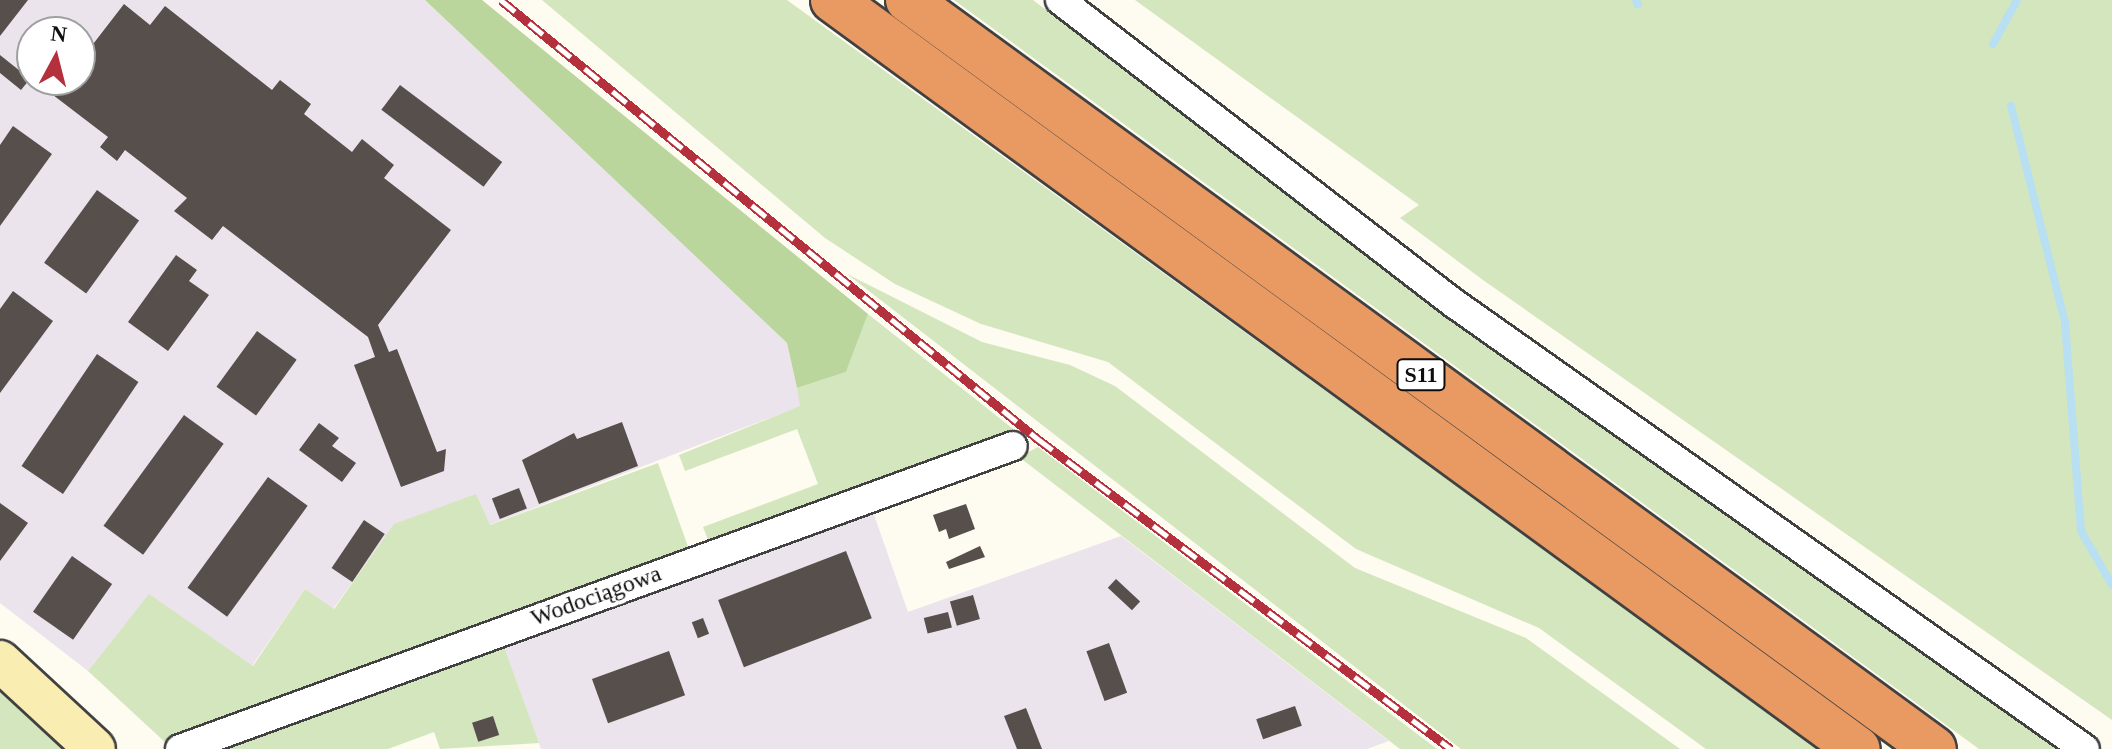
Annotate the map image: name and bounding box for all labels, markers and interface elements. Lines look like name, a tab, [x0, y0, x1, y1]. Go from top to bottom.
north arrow	[16, 16, 96, 96]
text: N	[49, 20, 68, 47]
road number: S11	[1395, 357, 1447, 393]
street label: Wodociągowa	[527, 559, 665, 633]

